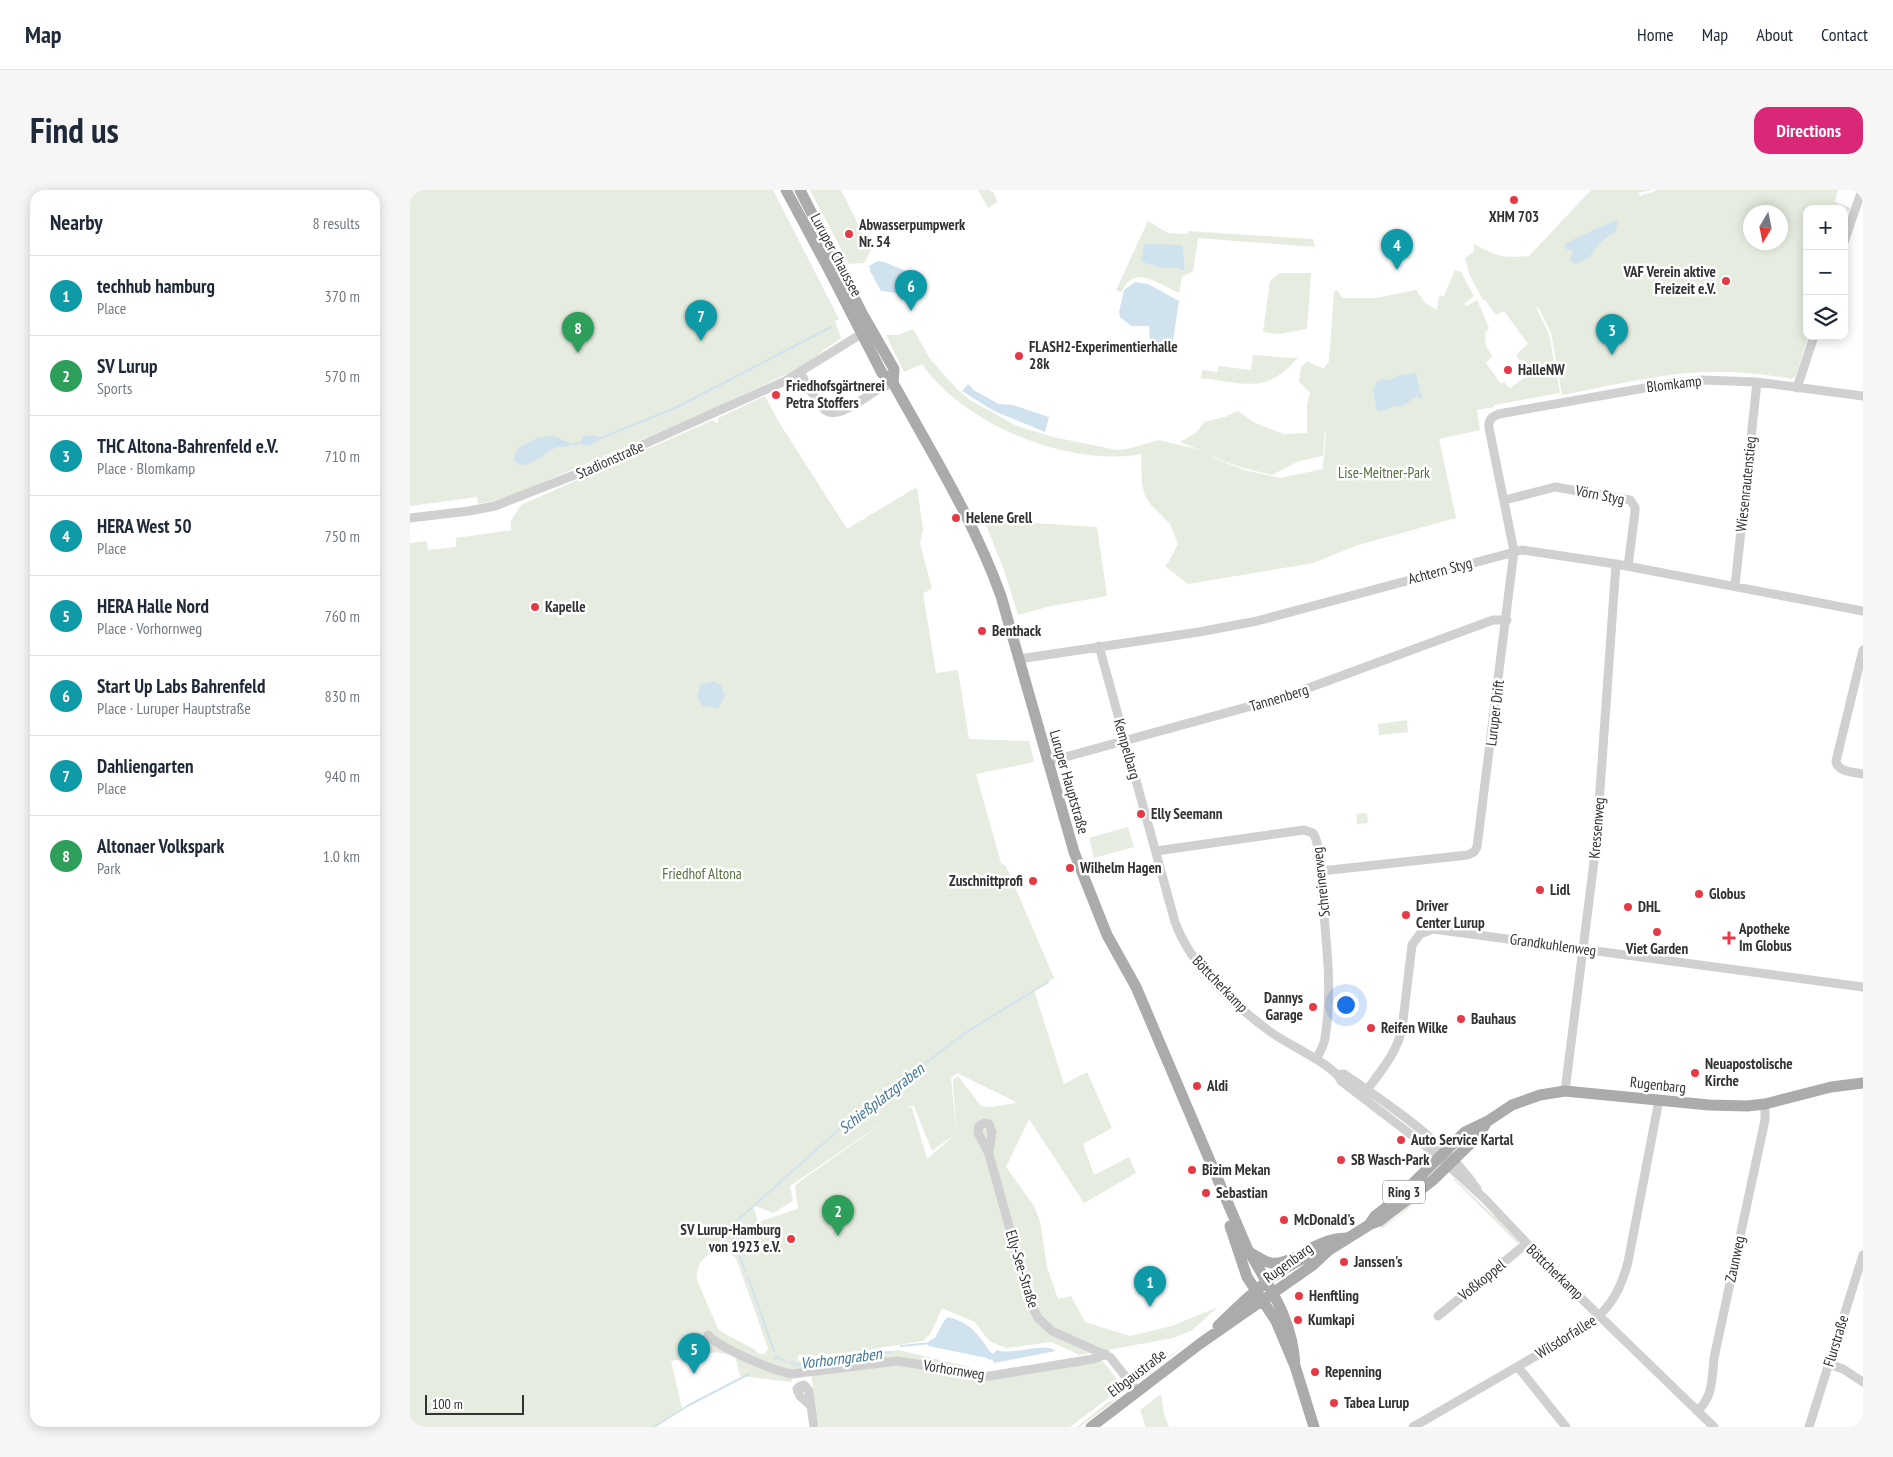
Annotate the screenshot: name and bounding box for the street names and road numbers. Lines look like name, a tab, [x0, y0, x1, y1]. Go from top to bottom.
street label: Luruper Chaussee	[807, 210, 866, 300]
street label: Blomkamp	[1646, 371, 1702, 396]
street label: Wiesenrautenstieg	[1731, 435, 1760, 533]
street label: Stadionstraße	[573, 436, 647, 483]
street label: Vörn Styg	[1573, 480, 1626, 509]
street label: Achtern Styg	[1406, 553, 1474, 588]
street label: Luruper Drift	[1481, 679, 1508, 747]
street label: Tannenberg	[1247, 680, 1311, 715]
street label: Kempelbarg	[1110, 716, 1145, 781]
street label: Luruper Hauptstraße	[1046, 728, 1093, 836]
street label: Kressenweg	[1584, 796, 1609, 859]
street label: Schreinerweg	[1307, 846, 1334, 918]
street label: Grandkuhlenweg	[1509, 929, 1597, 960]
street label: Böttcherkamp	[1189, 951, 1252, 1016]
street label: Rugenbarg	[1629, 1072, 1687, 1097]
road number: Ring 3	[1383, 1180, 1425, 1204]
street label: Elly-See-Straße	[1002, 1228, 1043, 1310]
street label: Zaunweg	[1720, 1234, 1749, 1284]
street label: Rugenbarg	[1259, 1238, 1316, 1287]
street label: Böttcherkamp	[1523, 1240, 1588, 1303]
street label: Voßkoppel	[1454, 1255, 1509, 1305]
street label: Wilsdorfallee	[1532, 1310, 1600, 1363]
street label: Flurstraße	[1819, 1313, 1852, 1369]
street label: Elbgaustraße	[1104, 1344, 1170, 1401]
street label: Vorhornweg	[921, 1355, 986, 1384]

